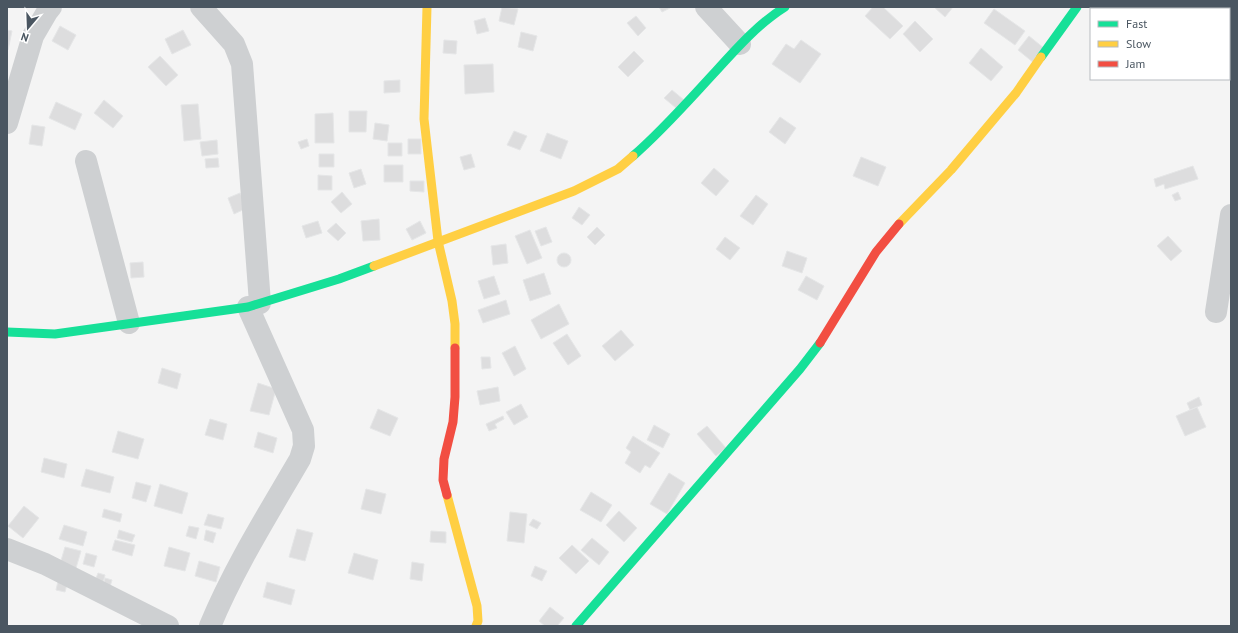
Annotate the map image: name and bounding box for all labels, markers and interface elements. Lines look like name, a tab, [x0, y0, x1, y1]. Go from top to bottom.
north arrow	[8, 8, 48, 48]
legend	[1090, 8, 1230, 80]
text: Fast	[1126, 16, 1147, 31]
text: N	[19, 30, 30, 45]
text: Slow	[1126, 36, 1151, 51]
text: Jam	[1125, 56, 1145, 71]

